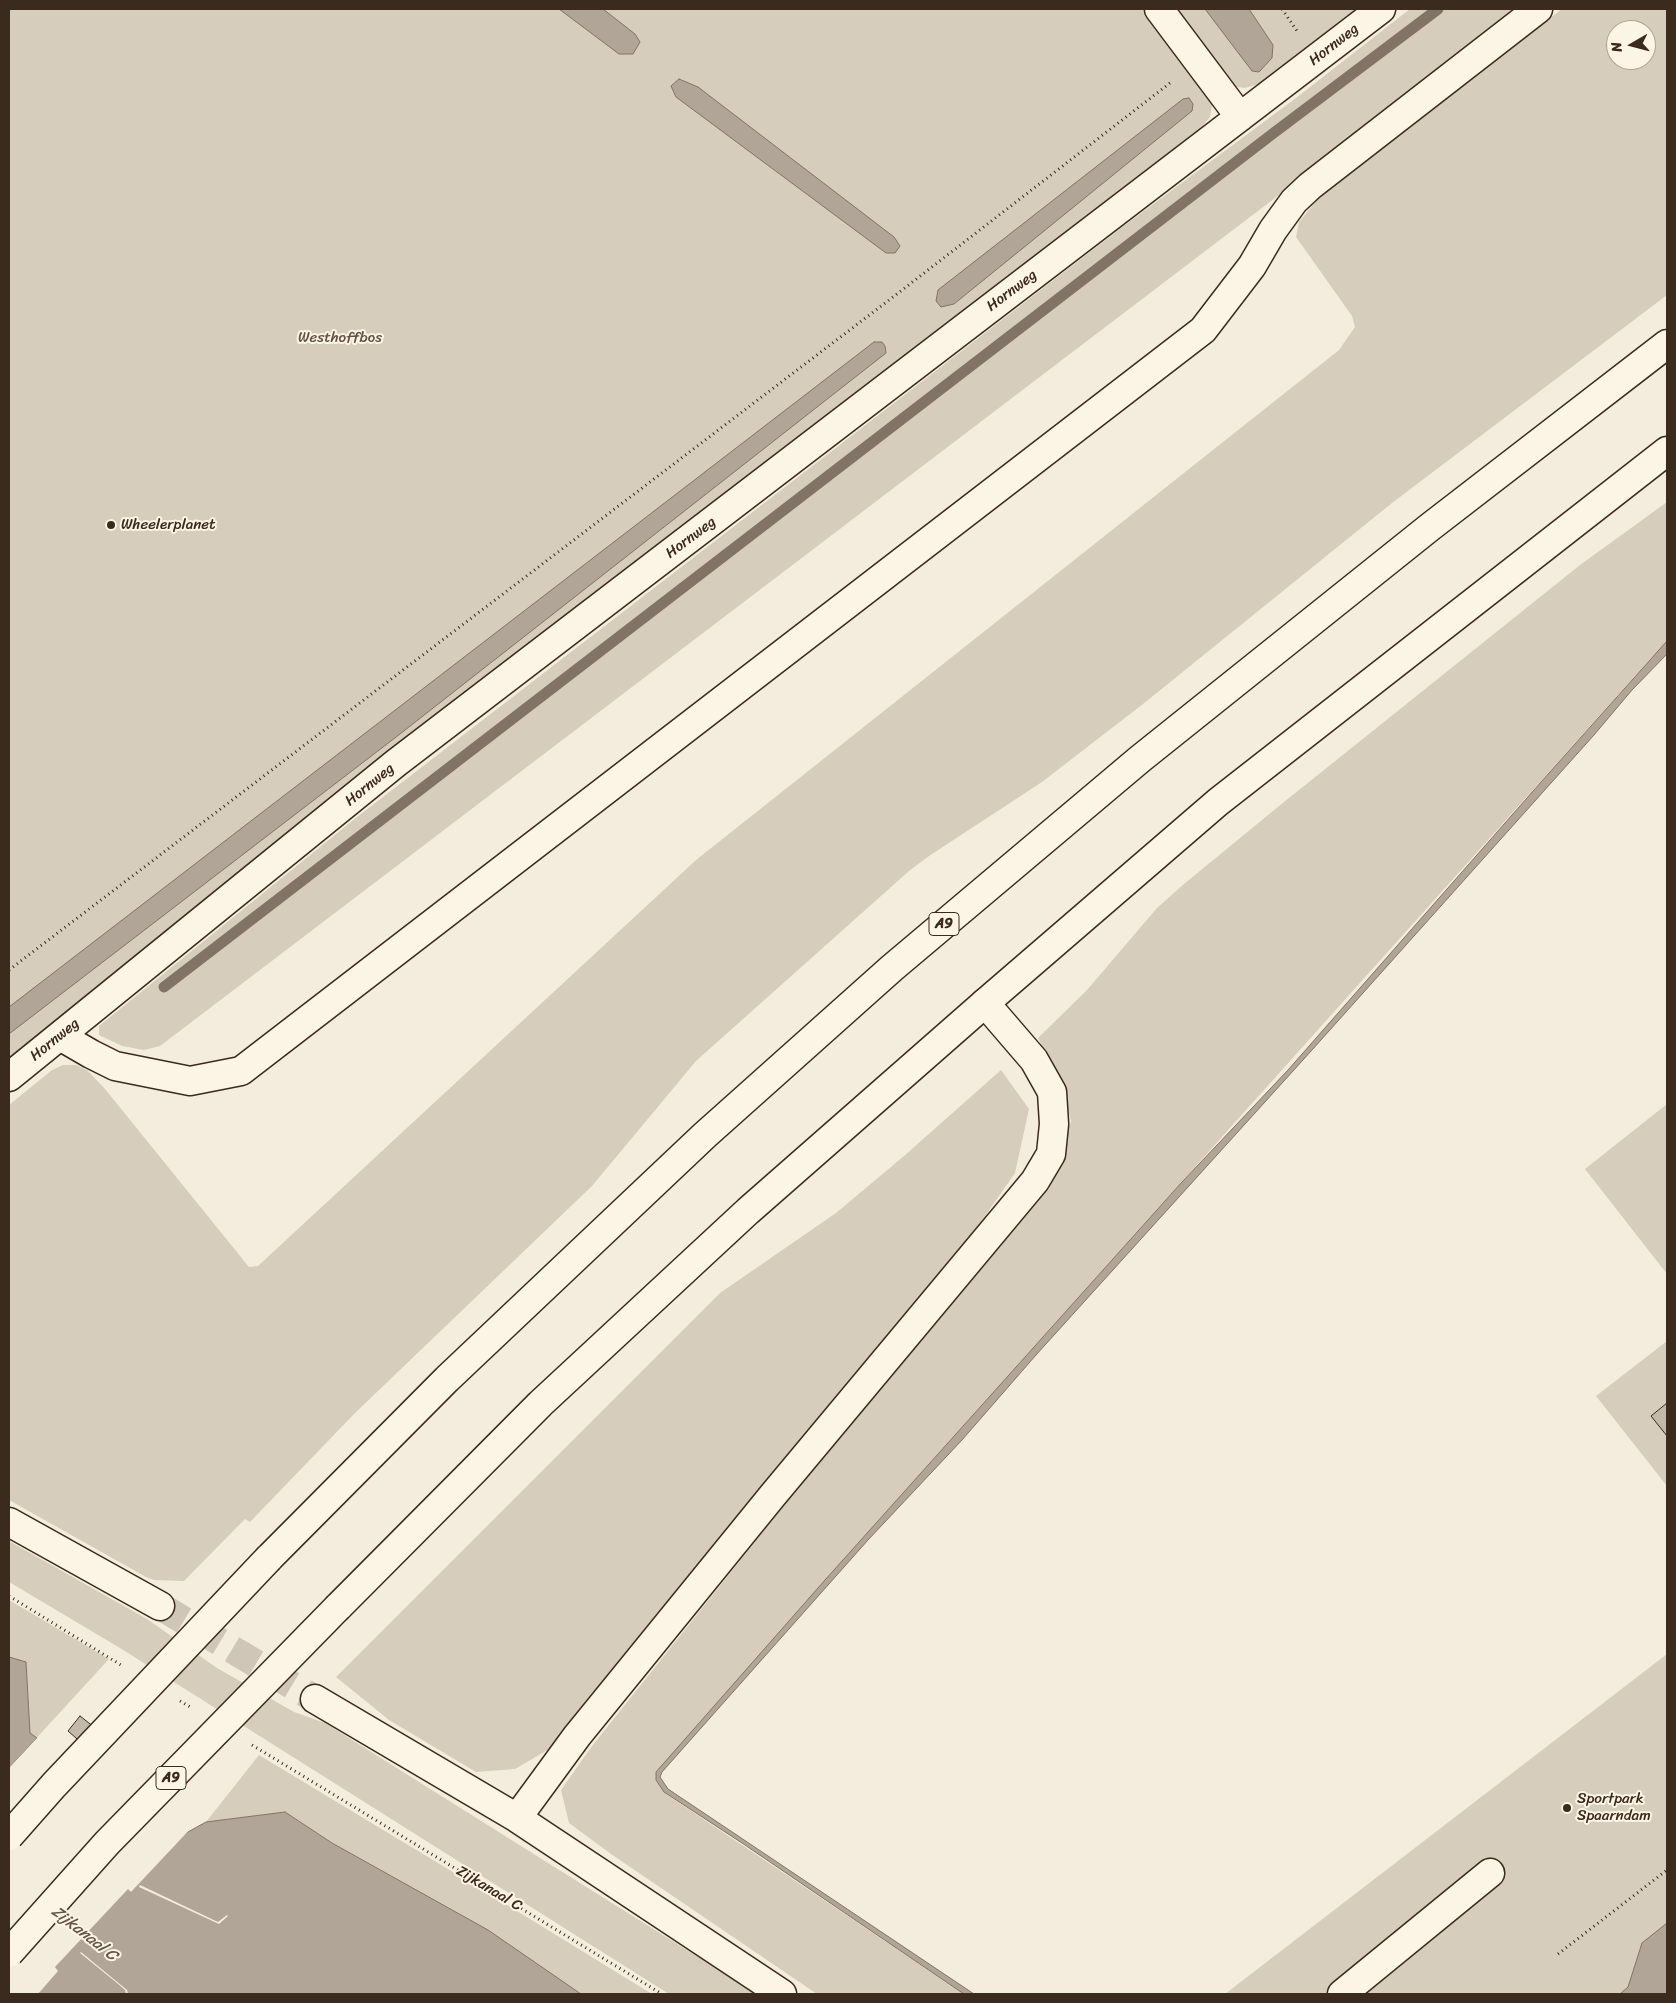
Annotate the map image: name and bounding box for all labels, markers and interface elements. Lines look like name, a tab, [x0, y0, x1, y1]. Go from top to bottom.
street label: Hornweg	[1306, 20, 1362, 70]
north arrow	[1606, 20, 1656, 70]
text: N	[1604, 40, 1630, 54]
street label: Hornweg	[983, 266, 1041, 316]
park label: Westhoffbos	[298, 329, 382, 347]
street label: Hornweg	[662, 513, 720, 563]
place label: Wheelerplanet	[121, 516, 216, 534]
marker: Wheelerplanet	[105, 519, 117, 531]
street label: Hornweg	[342, 760, 398, 810]
road number: A9	[929, 912, 959, 936]
street label: Hornweg	[27, 1015, 83, 1065]
road number: A9	[156, 1766, 186, 1790]
place label: Sportpark Spaarndam	[1577, 1790, 1651, 1825]
marker: Sportpark Spaarndam	[1561, 1802, 1573, 1814]
street label: Zijkanaal C	[453, 1862, 525, 1916]
water label: Zijkanaal C	[47, 1902, 121, 1966]

